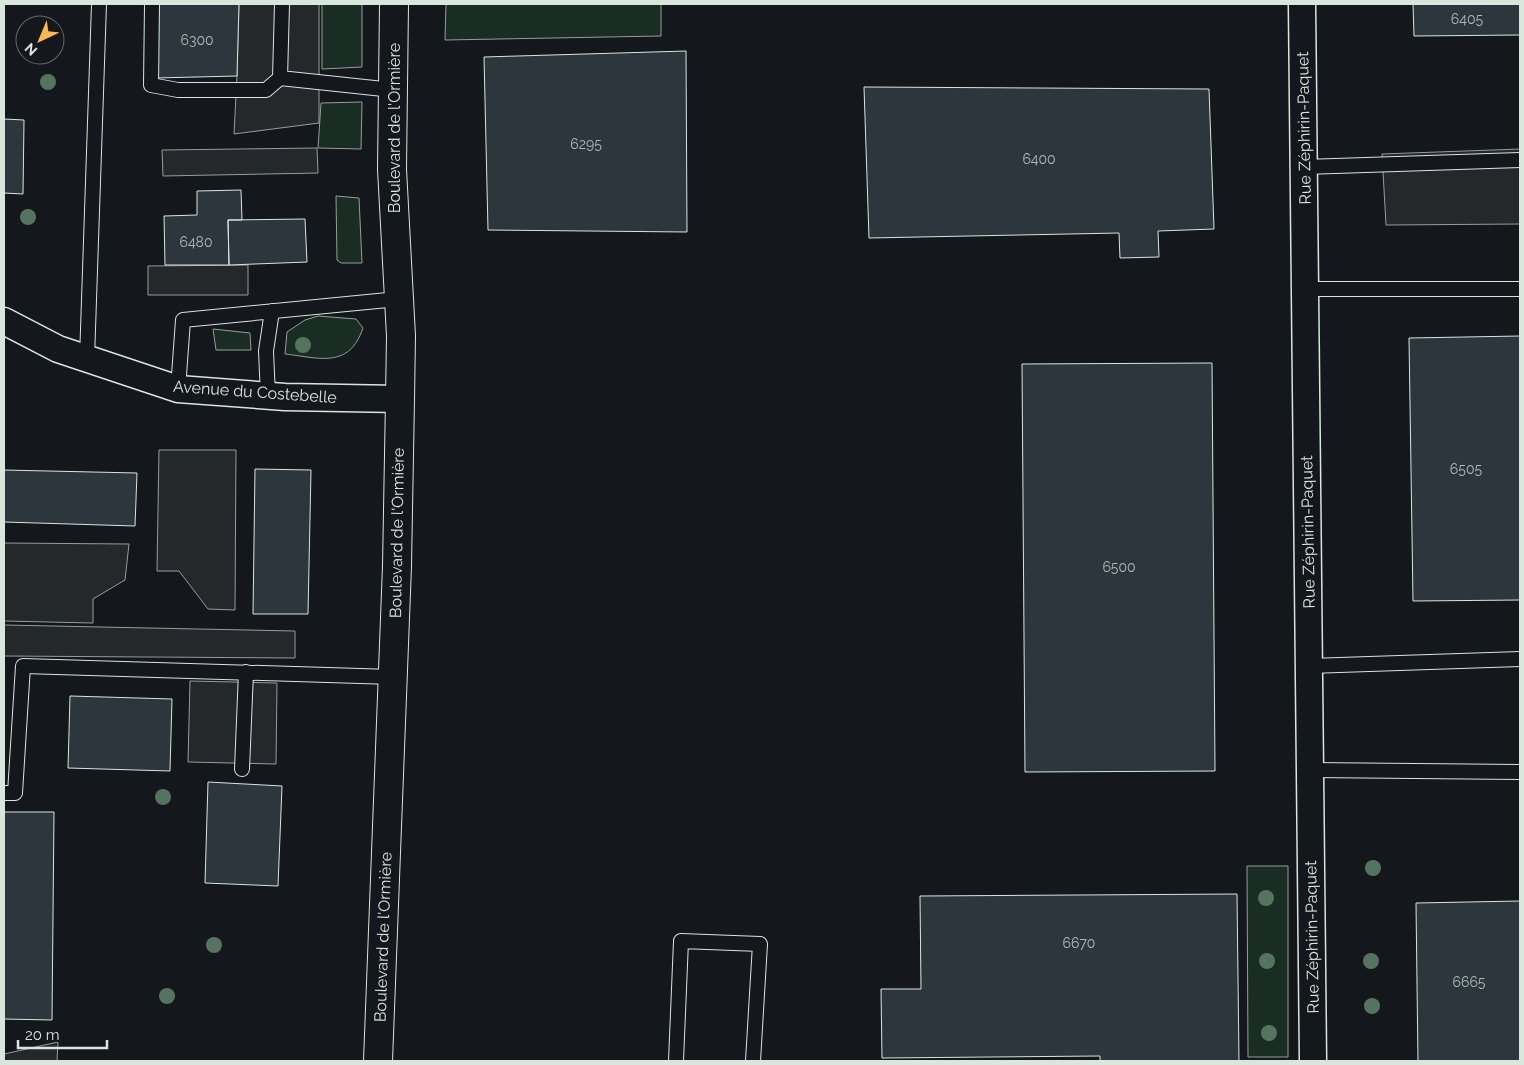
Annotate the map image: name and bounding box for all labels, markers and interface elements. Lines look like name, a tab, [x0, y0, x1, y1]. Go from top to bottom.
house number: 6405	[1451, 11, 1484, 27]
north arrow	[15, 15, 65, 65]
house number: 6300	[180, 32, 214, 48]
text: N	[22, 40, 40, 59]
street label: Boulevard de l'Ormière	[385, 43, 404, 213]
street label: Rue Zéphirin-Paquet	[1293, 51, 1315, 205]
house number: 6295	[570, 136, 602, 152]
house number: 6400	[1022, 151, 1056, 167]
house number: 6480	[180, 234, 212, 250]
street label: Avenue du Costebelle	[173, 377, 337, 407]
street label: Boulevard de l'Ormière	[386, 448, 408, 618]
street label: Rue Zéphirin-Paquet	[1297, 455, 1319, 609]
house number: 6505	[1450, 461, 1482, 477]
house number: 6500	[1102, 559, 1136, 575]
street label: Boulevard de l'Ormière	[371, 852, 395, 1022]
street label: Rue Zéphirin-Paquet	[1301, 860, 1323, 1014]
house number: 6670	[1063, 935, 1095, 951]
house number: 6665	[1453, 974, 1486, 990]
scale bar	[18, 1018, 106, 1050]
text: 20 m	[25, 1026, 60, 1044]

